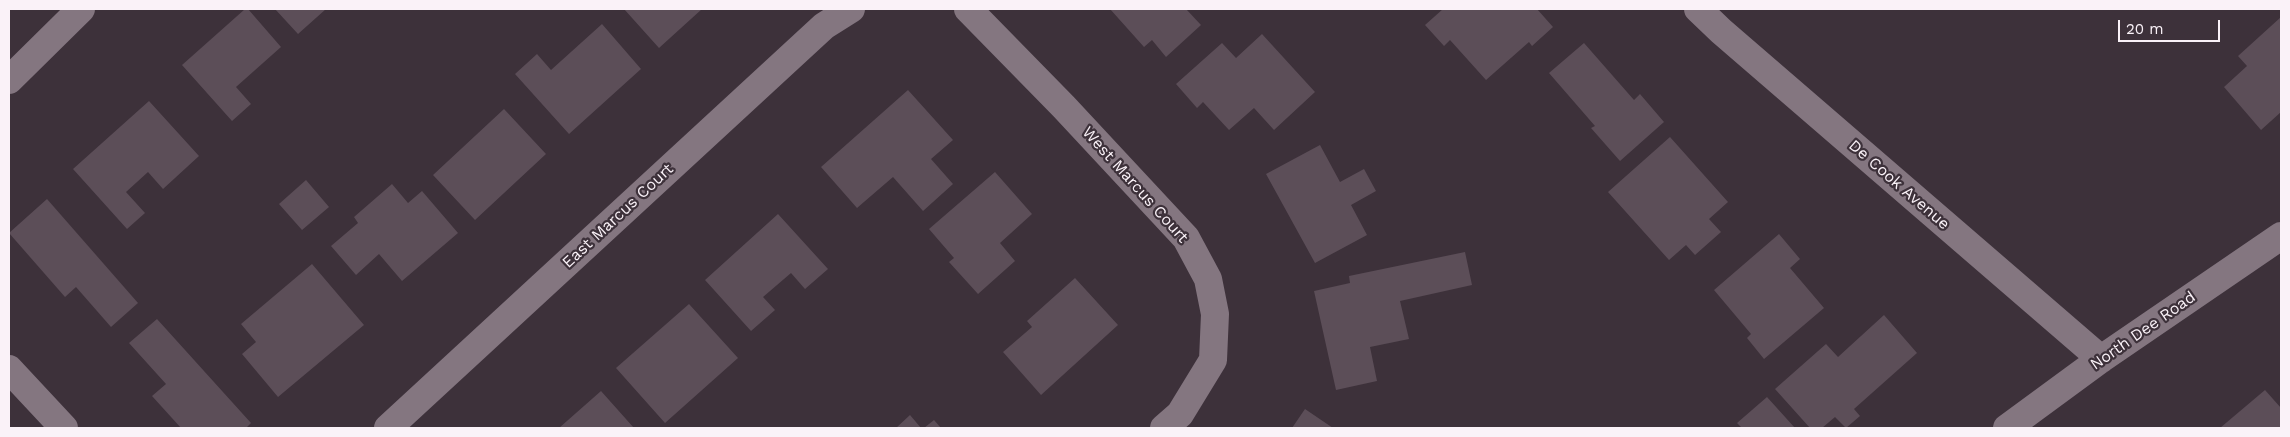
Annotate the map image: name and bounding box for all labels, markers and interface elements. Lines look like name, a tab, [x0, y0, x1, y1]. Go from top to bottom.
scale bar	[2120, 10, 2222, 42]
text: 20 m	[2126, 20, 2164, 38]
street label: West Marcus Court	[1078, 123, 1192, 247]
street label: De Cook Avenue	[1845, 136, 1953, 234]
street label: East Marcus Court	[559, 160, 677, 272]
street label: North Dee Road	[2087, 288, 2199, 374]

